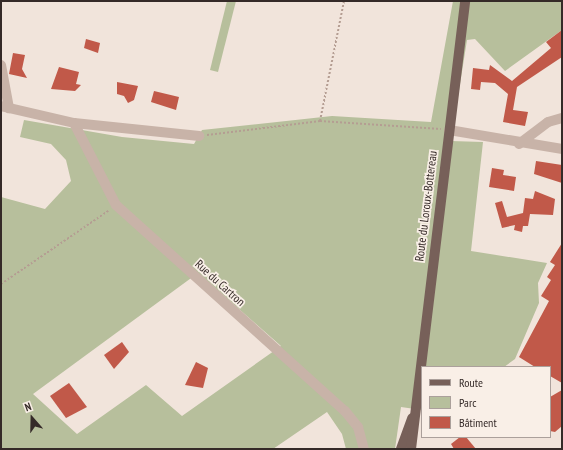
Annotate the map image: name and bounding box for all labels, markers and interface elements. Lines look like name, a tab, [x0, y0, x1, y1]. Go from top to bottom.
street label: Route du Loroux-Bottereau	[412, 150, 440, 262]
street label: Rue du Cartron	[192, 257, 248, 309]
legend	[421, 366, 551, 438]
text: Route	[459, 375, 483, 390]
text: Parc	[459, 395, 476, 410]
north arrow	[12, 398, 52, 438]
text: N	[23, 399, 33, 414]
text: Bâtiment	[459, 415, 497, 430]

